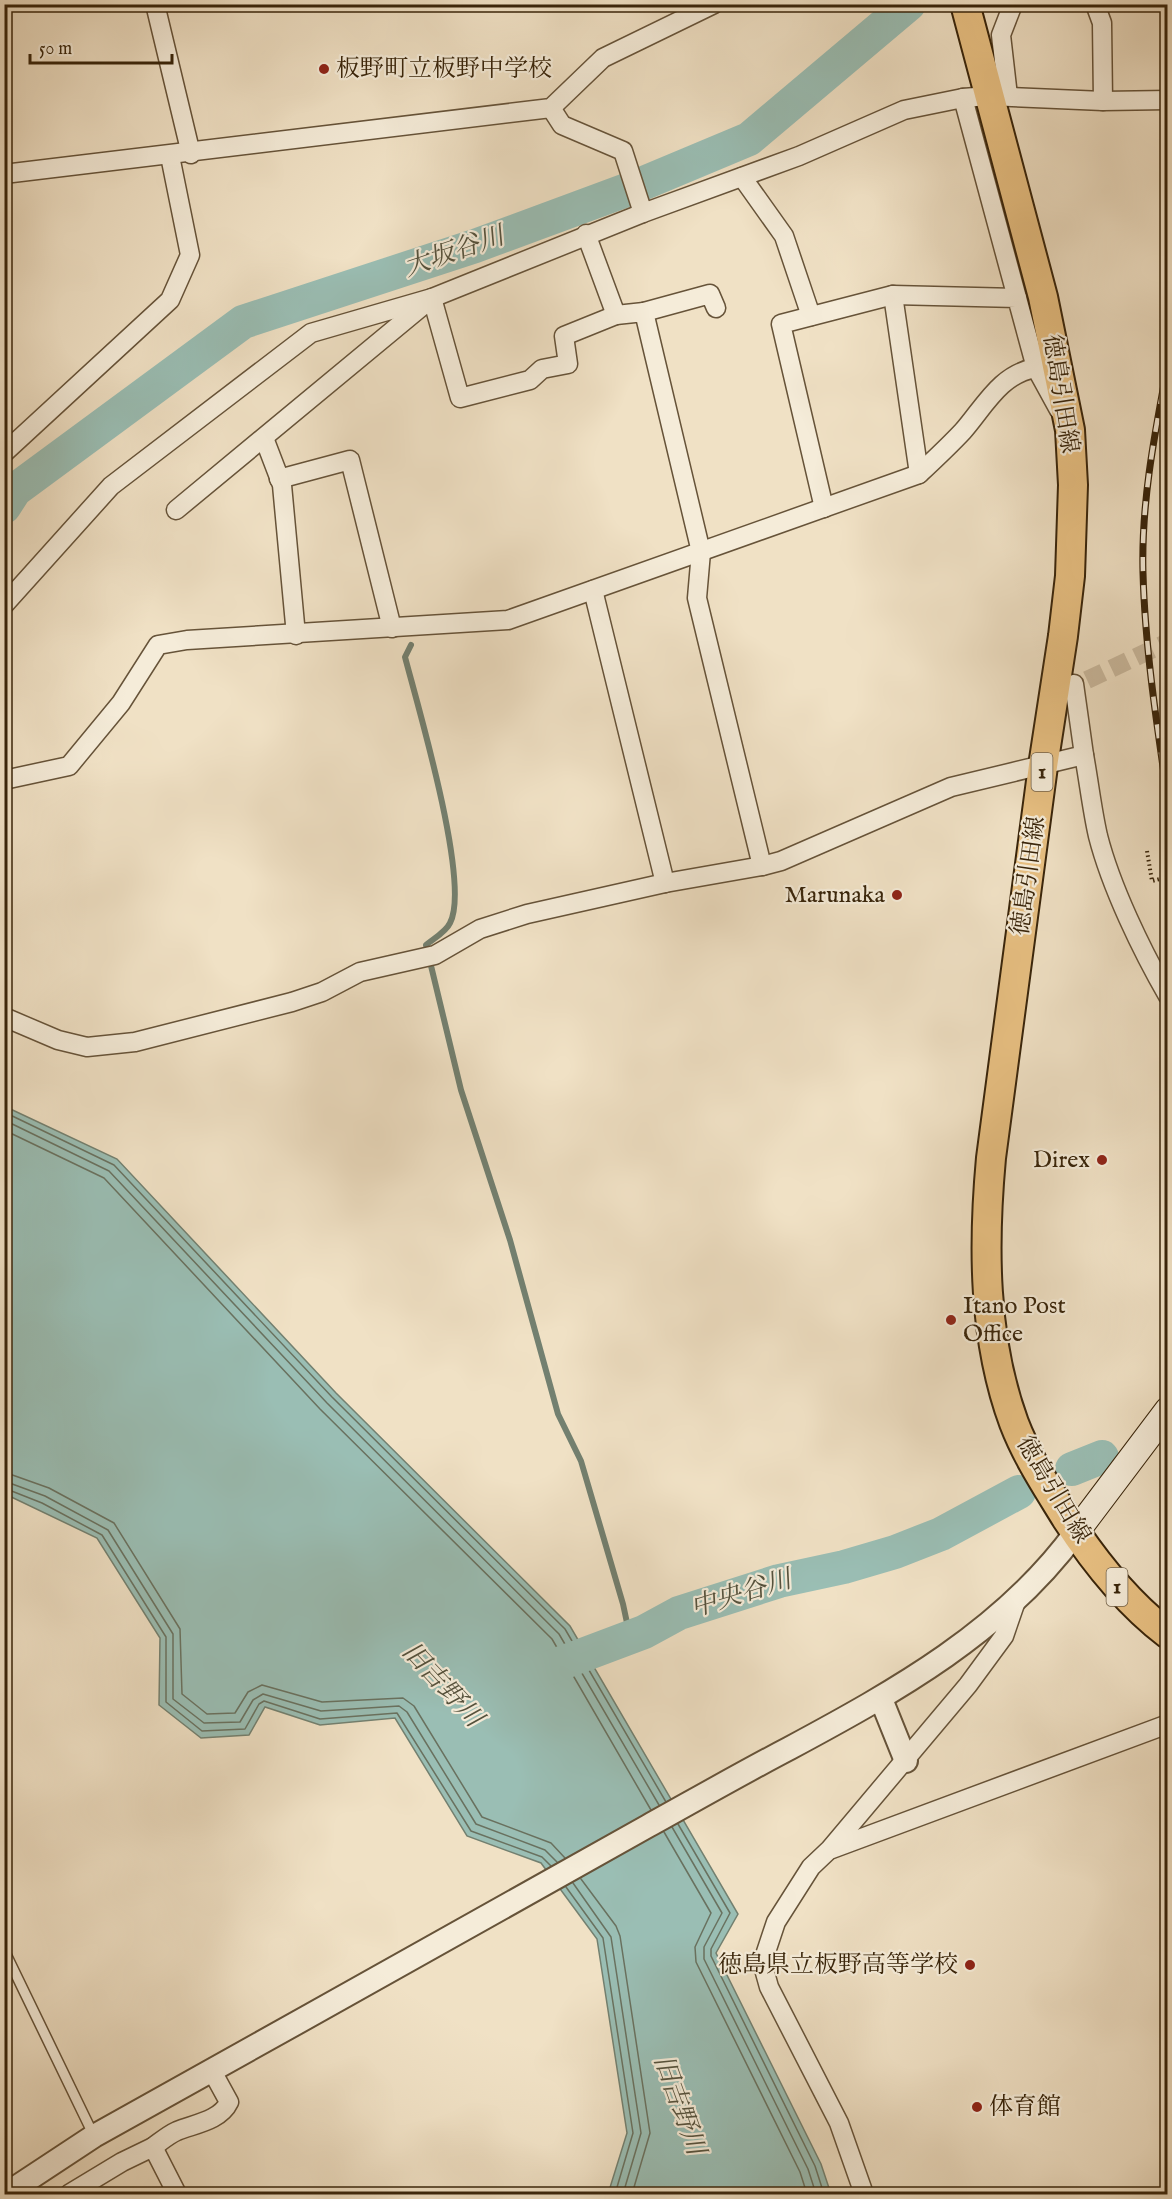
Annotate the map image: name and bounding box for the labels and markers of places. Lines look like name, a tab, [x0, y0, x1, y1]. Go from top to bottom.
place label: 板野町立板野中学校	[336, 54, 552, 85]
marker: 板野町立板野中学校	[317, 62, 331, 76]
place label: Marunaka	[784, 880, 886, 911]
marker: Marunaka	[890, 888, 904, 902]
place label: Direx	[1033, 1145, 1090, 1176]
marker: Direx	[1095, 1153, 1109, 1167]
place label: Itano Post Office	[963, 1291, 1066, 1350]
marker: Itano Post Office	[944, 1313, 958, 1327]
place label: 徳島県立板野高等学校	[718, 1950, 958, 1981]
marker: 徳島県立板野高等学校	[963, 1958, 977, 1972]
place label: 体育館	[989, 2092, 1061, 2123]
marker: 体育館	[970, 2100, 984, 2114]

